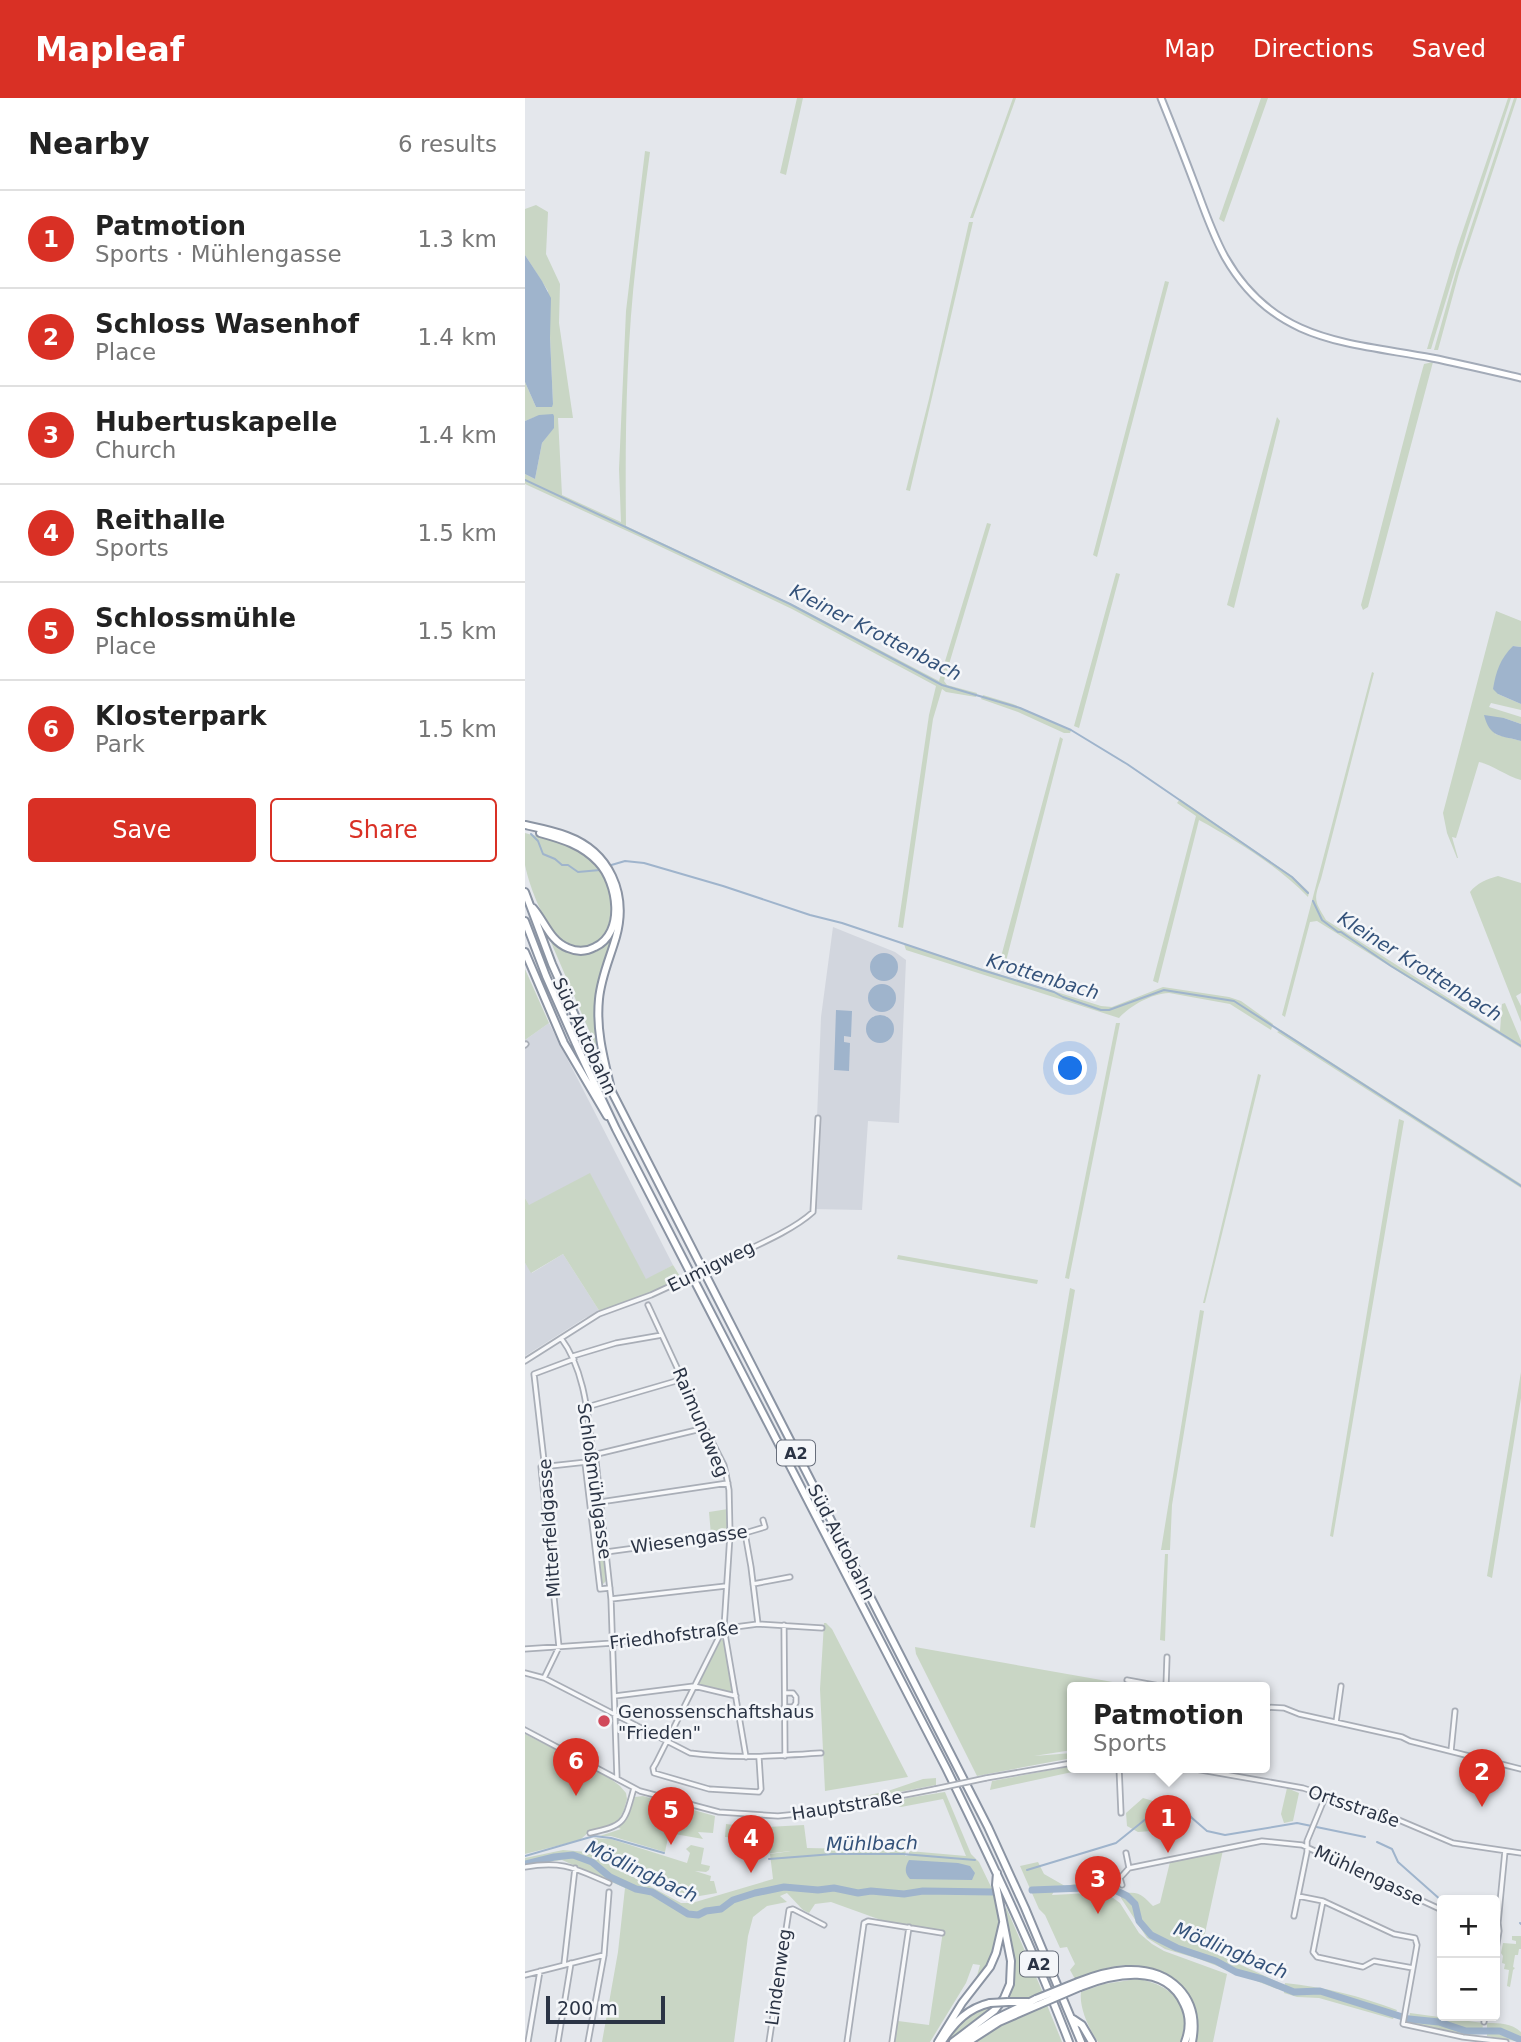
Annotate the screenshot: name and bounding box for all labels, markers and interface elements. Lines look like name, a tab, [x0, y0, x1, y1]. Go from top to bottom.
text: Mapleaf	[35, 30, 184, 69]
text: Map	[1164, 35, 1215, 63]
text: Directions	[1253, 35, 1374, 63]
text: Saved	[1412, 35, 1486, 63]
text: Nearby	[28, 126, 150, 161]
text: 6 results	[398, 131, 497, 157]
text: Patmotion	[95, 211, 246, 241]
text: 1	[43, 226, 59, 252]
text: 1.3 km	[417, 226, 497, 252]
text: Sports · Mühlengasse	[95, 241, 342, 267]
text: Schloss Wasenhof	[95, 309, 359, 339]
text: 2	[43, 324, 59, 350]
text: 1.4 km	[417, 324, 497, 350]
text: Place	[95, 339, 156, 365]
text: Hubertuskapelle	[95, 407, 337, 437]
text: 3	[43, 422, 59, 448]
text: 1.4 km	[417, 422, 497, 448]
text: Church	[95, 437, 176, 463]
text: Reithalle	[95, 505, 226, 535]
text: 4	[43, 520, 59, 546]
text: 1.5 km	[417, 520, 497, 546]
text: Sports	[95, 535, 169, 561]
water label: Kleiner Krottenbach	[787, 579, 965, 685]
text: Schlossmühle	[95, 603, 296, 633]
text: 5	[43, 618, 59, 644]
text: 1.5 km	[417, 618, 497, 644]
text: Place	[95, 633, 156, 659]
text: Klosterpark	[95, 701, 267, 731]
text: 6	[43, 716, 59, 742]
text: 1.5 km	[417, 716, 497, 742]
text: Park	[95, 731, 145, 757]
button: Save	[28, 798, 256, 862]
button: Share	[270, 798, 497, 862]
water label: Kleiner Krottenbach	[1334, 907, 1506, 1025]
water label: Krottenbach	[984, 948, 1102, 1004]
street label: Süd Autobahn	[549, 974, 621, 1098]
your location	[1053, 1051, 1087, 1085]
street label: Eumigweg	[664, 1236, 758, 1296]
street label: Raimundweg	[668, 1364, 734, 1480]
street label: Schloßmühlgasse	[574, 1401, 616, 1561]
road number: A2	[777, 1441, 815, 1466]
street label: Mitterfeldgasse	[534, 1458, 564, 1598]
street label: Süd Autobahn	[804, 1481, 880, 1603]
street label: Wiesengasse	[629, 1520, 749, 1558]
street label: Friedhofstraße	[608, 1617, 740, 1653]
popup	[1067, 1682, 1270, 1773]
text: Patmotion	[1093, 1700, 1244, 1730]
place label: Genossenschaftshaus "Frieden"	[618, 1701, 814, 1743]
marker: Genossenschaftshaus "Frieden"	[596, 1713, 612, 1729]
text: Sports	[1093, 1730, 1167, 1756]
pin: 6	[553, 1738, 599, 1796]
pin: 2	[1459, 1749, 1505, 1807]
street label: Ortsstraße	[1306, 1781, 1402, 1831]
street label: Hauptstraße	[790, 1786, 904, 1824]
pin: 5	[648, 1787, 694, 1845]
pin: 1	[1145, 1795, 1191, 1853]
pin: 4	[728, 1815, 774, 1873]
water label: Mühlbach	[826, 1831, 918, 1855]
water label: Mödlingbach	[583, 1835, 701, 1907]
street label: Mühlengasse	[1311, 1841, 1427, 1909]
pin: 3	[1075, 1856, 1121, 1914]
map controls	[1437, 1895, 1500, 2021]
button: +	[1437, 1895, 1500, 1958]
water label: Mödlingbach	[1171, 1917, 1291, 1983]
street label: Lindenweg	[761, 1927, 795, 2027]
road number: A2	[1020, 1952, 1058, 1976]
button: −	[1437, 1958, 1500, 2021]
scale bar	[546, 1993, 665, 2025]
text: 200 m	[557, 1997, 618, 2019]

